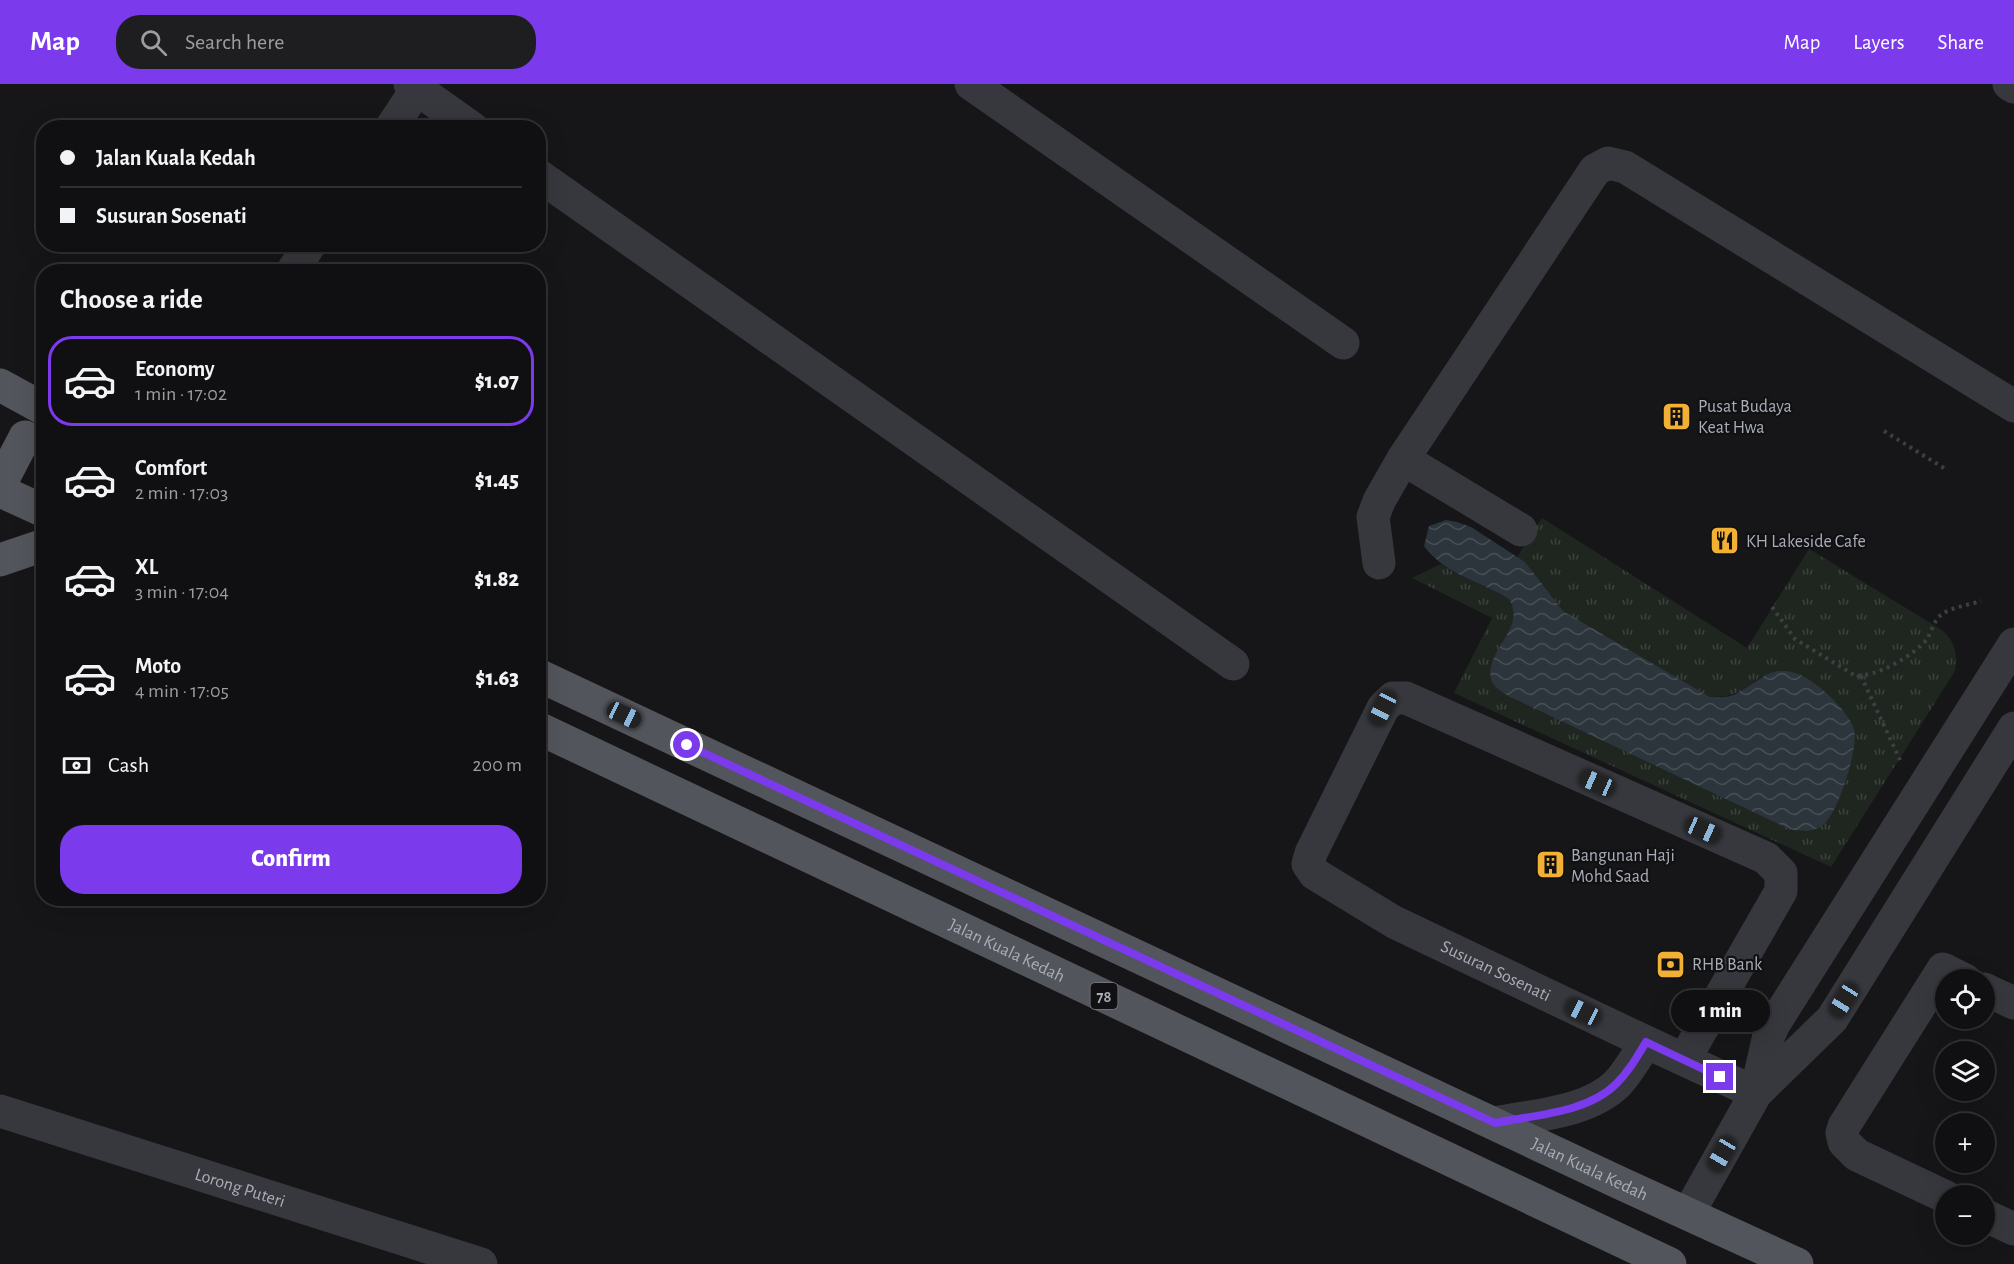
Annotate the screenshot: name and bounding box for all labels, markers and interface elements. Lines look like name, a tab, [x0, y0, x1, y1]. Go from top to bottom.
search box	[116, 15, 536, 69]
icon: search	[137, 26, 170, 59]
text: Map	[30, 28, 80, 56]
text: Search here	[185, 31, 284, 53]
text: Map	[1784, 32, 1820, 53]
text: Layers	[1853, 32, 1904, 53]
text: Share	[1937, 32, 1984, 53]
text: Jalan Kuala Kedah	[96, 147, 256, 169]
text: Susuran Sosenati	[96, 205, 247, 227]
text: Choose a ride	[60, 286, 203, 313]
icon: car	[63, 354, 117, 408]
text: Economy	[135, 358, 215, 380]
text: $1.07	[475, 370, 519, 392]
text: 1 min · 17:02	[135, 384, 227, 404]
place label: Pusat Budaya Keat Hwa	[1698, 398, 1792, 437]
building icon: Pusat Budaya Keat Hwa	[1661, 400, 1693, 432]
icon: car	[63, 453, 117, 507]
text: Comfort	[135, 457, 207, 479]
text: $1.45	[475, 469, 519, 491]
text: 2 min · 17:03	[135, 483, 228, 503]
restaurant icon: KH Lakeside Cafe	[1709, 525, 1741, 557]
place label: KH Lakeside Cafe	[1746, 533, 1866, 551]
icon: car	[63, 552, 117, 606]
text: XL	[135, 556, 158, 578]
text: $1.82	[474, 568, 519, 590]
text: 3 min · 17:04	[135, 582, 229, 602]
icon: car	[63, 651, 117, 705]
text: Moto	[135, 655, 181, 677]
text: $1.63	[475, 667, 519, 689]
text: 4 min · 17:05	[135, 681, 229, 701]
car	[1367, 688, 1399, 728]
car	[604, 699, 644, 731]
route start	[673, 731, 700, 758]
icon: cash	[60, 749, 93, 782]
text: Cash	[108, 754, 149, 776]
text: 200 m	[472, 755, 522, 775]
car	[1577, 767, 1617, 799]
car	[1683, 814, 1723, 846]
button: Confirm	[60, 825, 522, 894]
place label: Bangunan Haji Mohd Saad	[1571, 847, 1675, 886]
building icon: Bangunan Haji Mohd Saad	[1534, 849, 1566, 881]
street label: Jalan Kuala Kedah	[946, 916, 1067, 986]
street label: Susuran Sosenati	[1438, 938, 1553, 1005]
bank icon: RHB Bank	[1655, 948, 1687, 980]
place label: RHB Bank	[1692, 956, 1763, 974]
map controls	[1935, 969, 1995, 1245]
button: locate	[1935, 969, 1995, 1029]
car	[1827, 980, 1861, 1020]
road number: 78	[1090, 983, 1118, 1009]
callout: 1 min	[1670, 990, 1770, 1032]
car	[1563, 996, 1603, 1028]
text: 1 min	[1699, 1001, 1742, 1021]
button: layers	[1935, 1041, 1995, 1101]
route end	[1706, 1063, 1733, 1090]
button: +	[1935, 1113, 1995, 1173]
car	[1705, 1134, 1739, 1174]
street label: Jalan Kuala Kedah	[1529, 1135, 1650, 1204]
street label: Lorong Puteri	[192, 1166, 287, 1211]
button: −	[1935, 1185, 1995, 1245]

